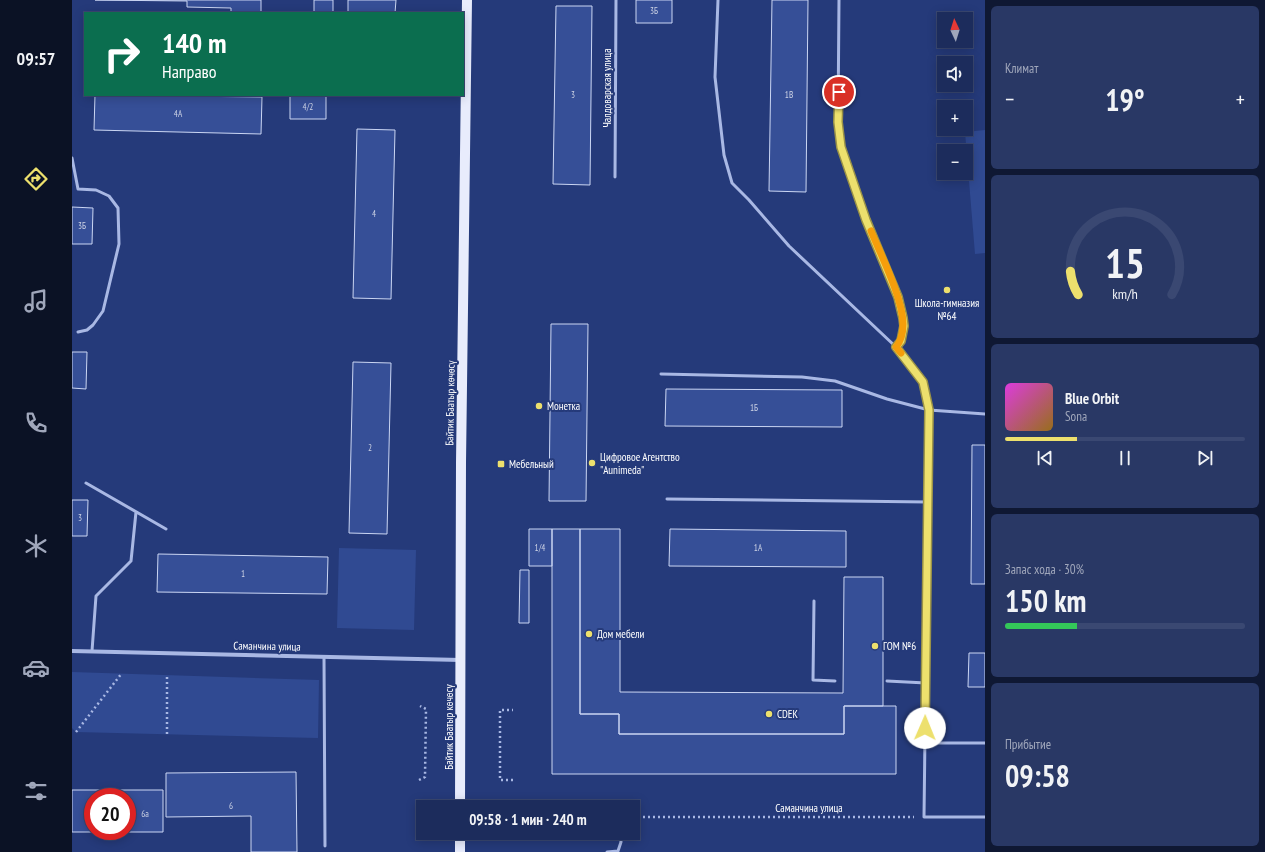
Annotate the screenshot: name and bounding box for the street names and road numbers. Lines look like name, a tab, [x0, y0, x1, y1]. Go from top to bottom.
street label: Чалдоварская улица	[600, 48, 614, 128]
street label: Байтик Баатыр көчөсү	[442, 359, 458, 446]
street label: Саманчина улица	[233, 638, 301, 654]
street label: Байтик Баатыр көчөсү	[442, 684, 456, 770]
street label: Саманчина улица	[775, 801, 843, 815]

